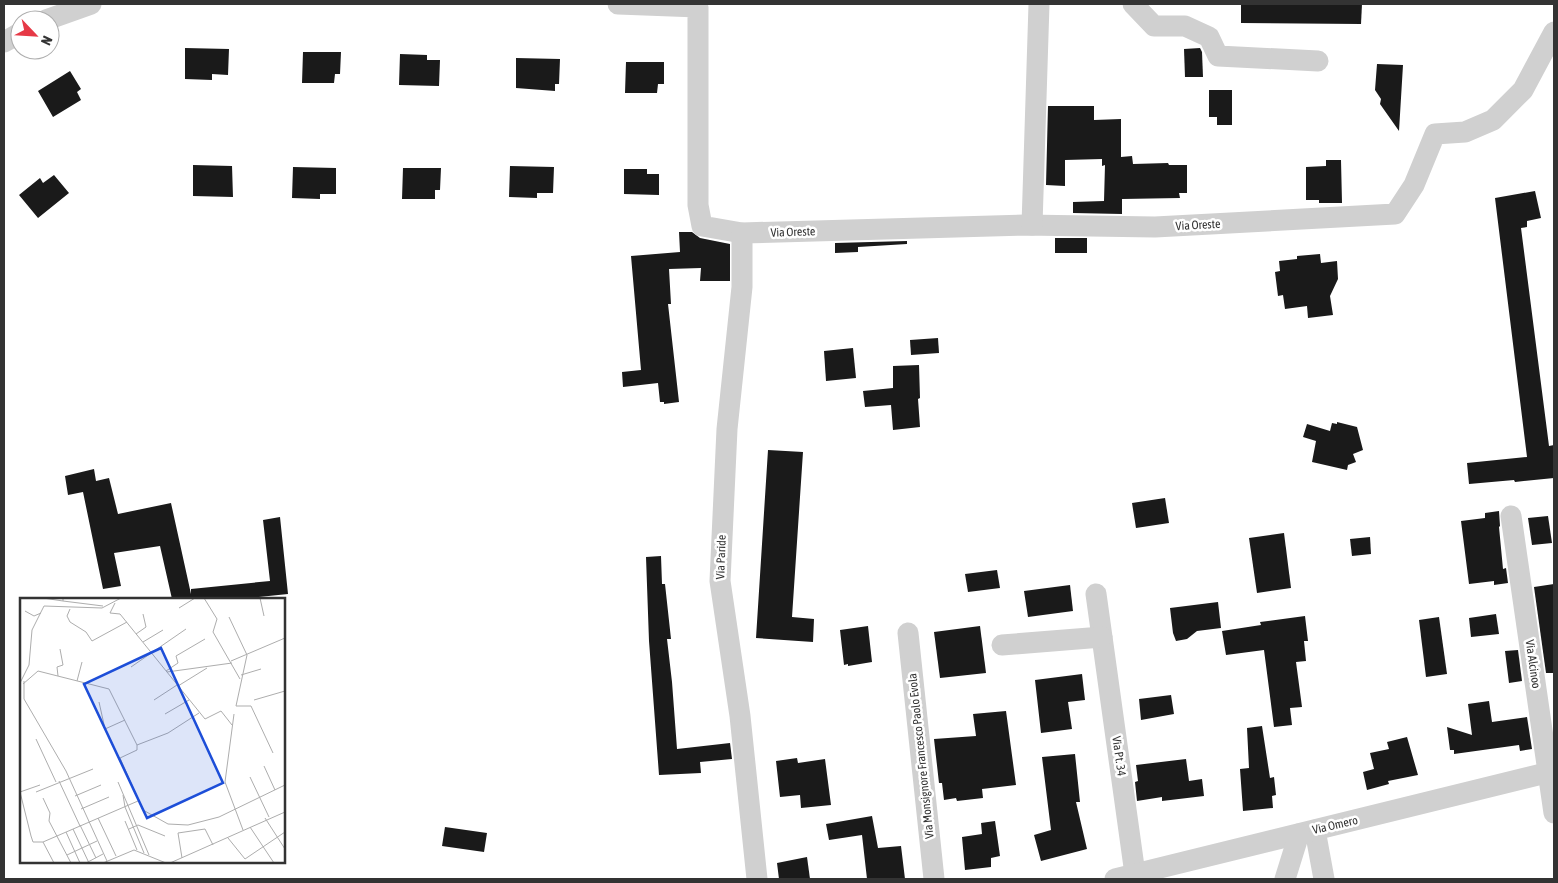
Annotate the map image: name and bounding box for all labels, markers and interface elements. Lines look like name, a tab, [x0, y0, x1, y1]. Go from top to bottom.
north arrow	[10, 10, 60, 60]
text: N	[38, 33, 56, 48]
street label: Via Oreste	[1175, 217, 1221, 233]
street label: Via Oreste	[770, 224, 816, 240]
street label: Via Paride	[713, 535, 729, 579]
inset map	[20, 598, 285, 863]
street label: Via Alcinoo	[1523, 639, 1543, 690]
street label: Via Monsignore Francesco Paolo Evola	[905, 673, 937, 839]
street label: Via Pt. 34	[1109, 735, 1129, 777]
street label: Via Omero	[1311, 813, 1359, 837]

